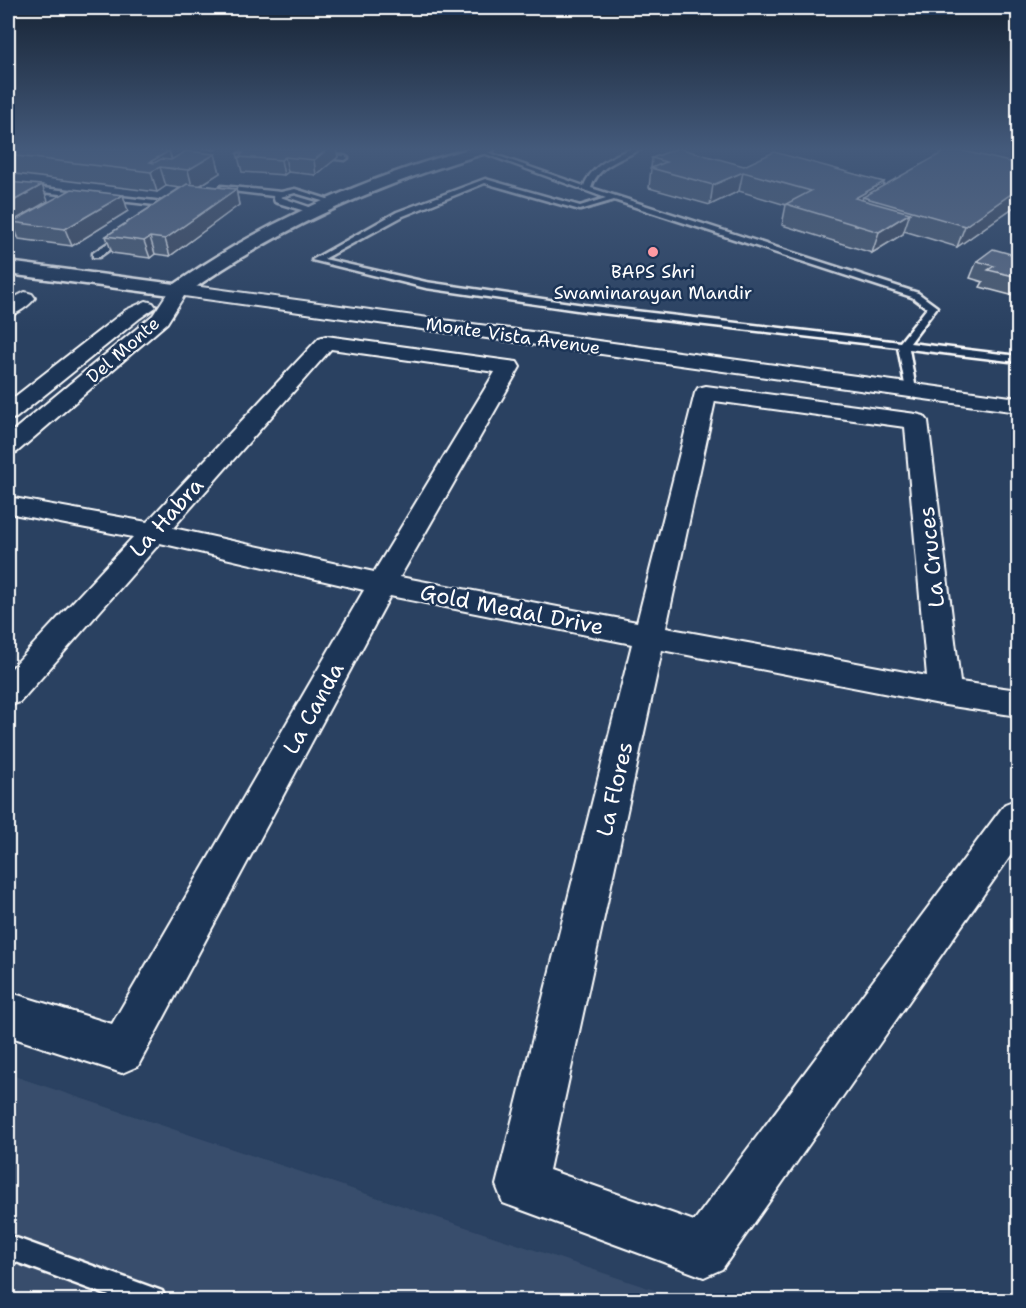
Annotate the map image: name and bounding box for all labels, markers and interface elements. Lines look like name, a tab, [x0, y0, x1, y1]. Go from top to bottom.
marker: BAPS Shri Swaminarayan Mandir	[646, 245, 660, 259]
place label: BAPS Shri Swaminarayan Mandir	[554, 260, 752, 305]
street label: Del Monte	[81, 312, 165, 388]
street label: Monte Vista Avenue	[424, 312, 602, 360]
street label: La Habra	[123, 471, 210, 563]
street label: La Cruces	[912, 505, 951, 609]
street label: Gold Medal Drive	[418, 577, 606, 642]
street label: La Canda	[276, 657, 351, 759]
street label: La Flores	[590, 739, 639, 839]

